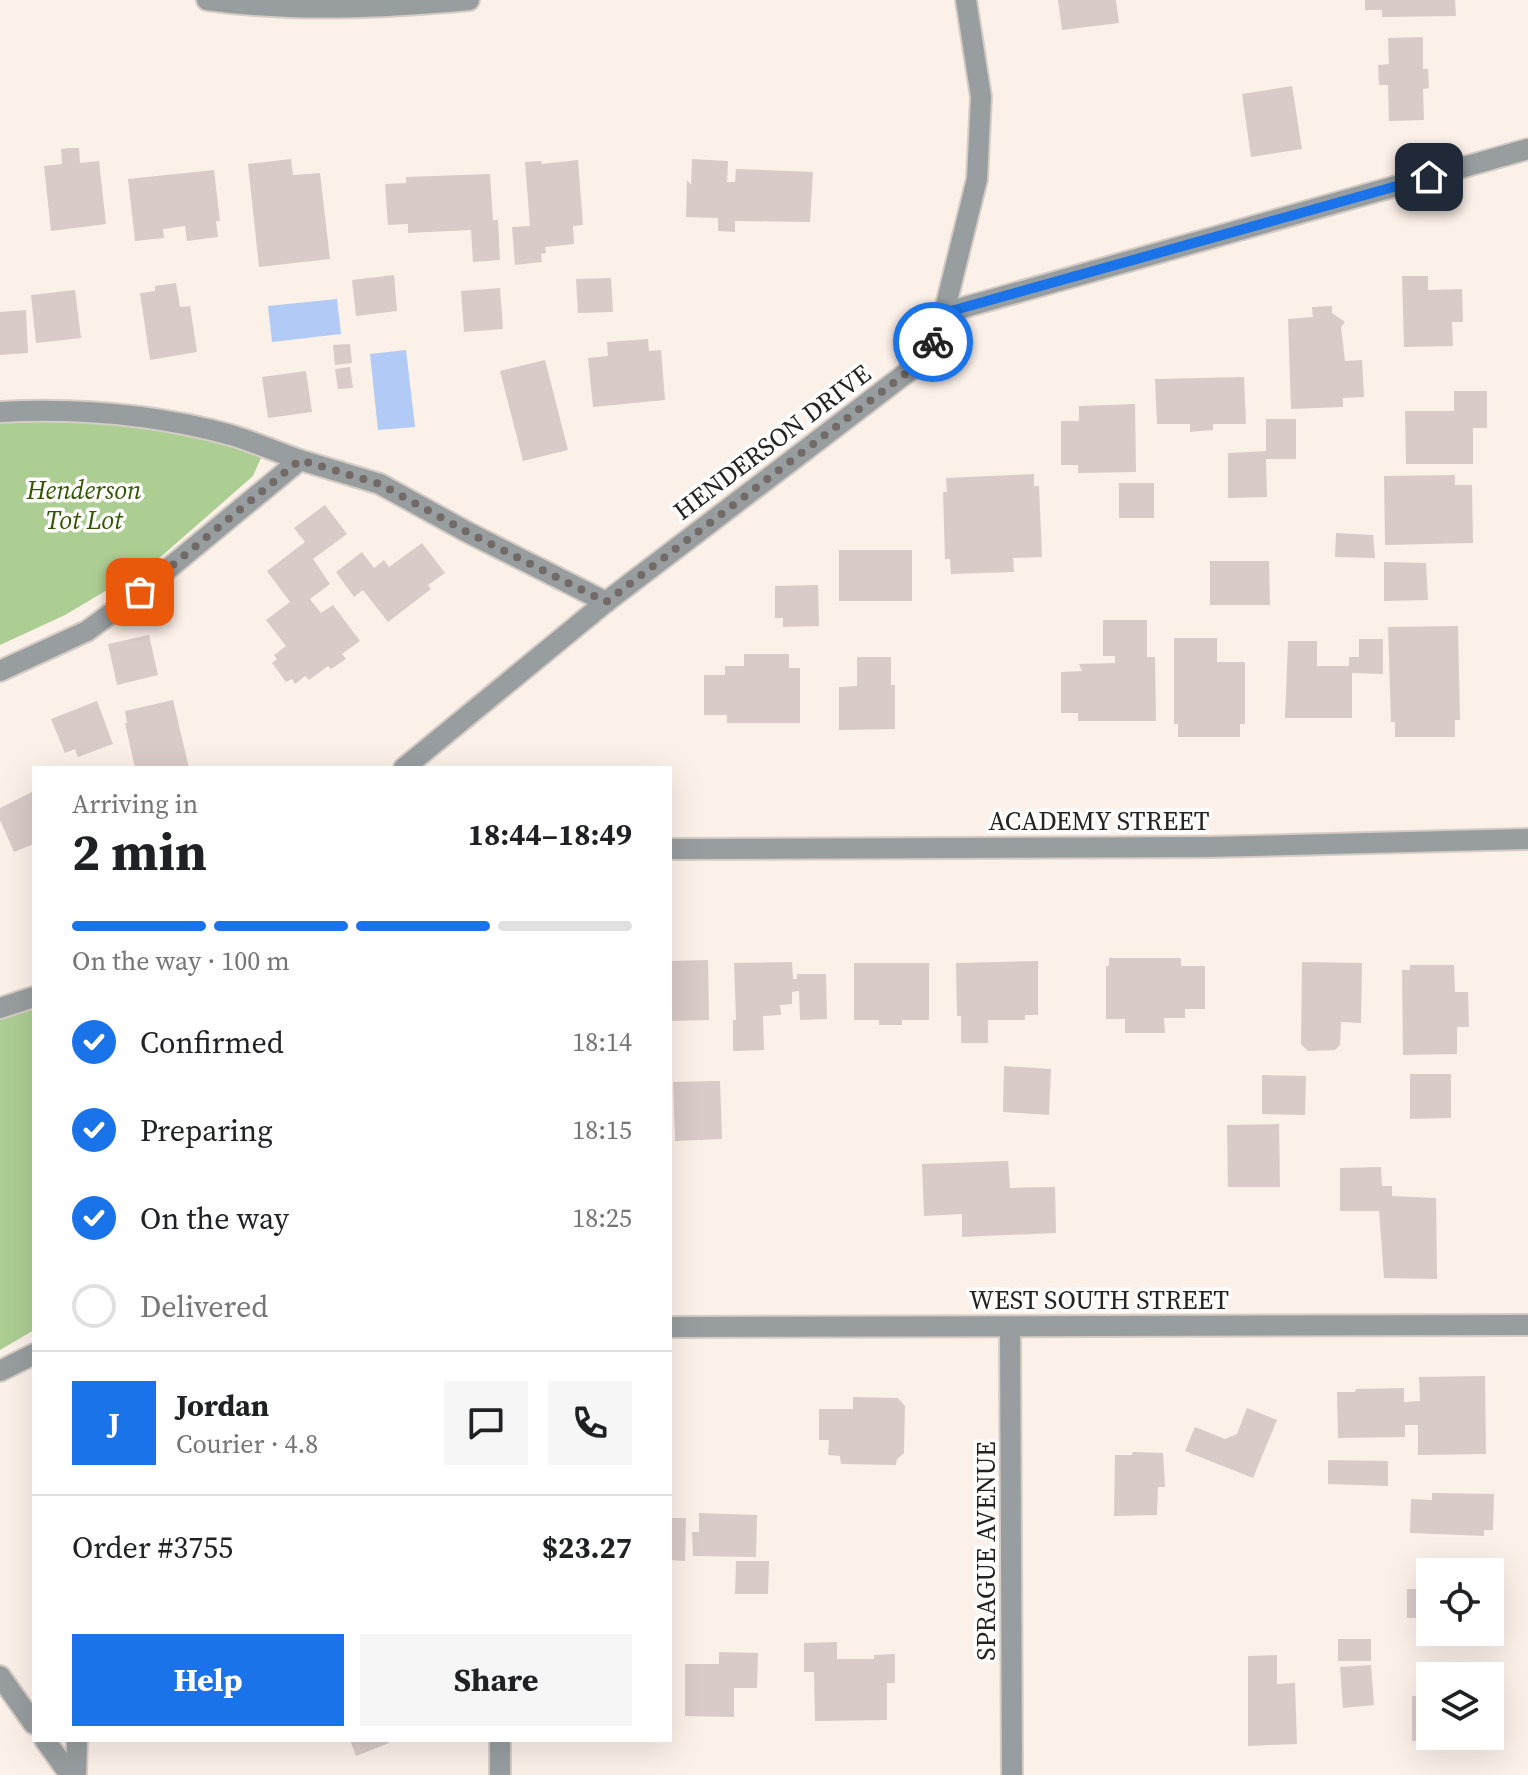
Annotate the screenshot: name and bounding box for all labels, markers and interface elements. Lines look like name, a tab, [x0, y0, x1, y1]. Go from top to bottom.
pin	[1395, 143, 1463, 211]
icon: home	[1407, 155, 1451, 199]
courier	[893, 302, 973, 382]
icon: bike	[911, 320, 955, 364]
street label: HENDERSON DRIVE	[666, 356, 878, 528]
park label: Henderson Tot Lot	[26, 472, 142, 538]
pin	[106, 558, 174, 626]
icon: bag	[118, 570, 162, 614]
text: Arriving in	[72, 786, 198, 822]
street label: ACADEMY STREET	[989, 803, 1210, 839]
text: 18:44–18:49	[468, 814, 632, 855]
text: 2 min	[72, 816, 207, 887]
text: On the way · 100 m	[72, 943, 290, 979]
icon: check	[72, 1020, 116, 1064]
text: Confirmed	[140, 1022, 284, 1063]
text: 18:14	[572, 1024, 632, 1060]
icon: check	[72, 1108, 116, 1152]
text: Preparing	[140, 1110, 273, 1151]
text: 18:15	[572, 1112, 632, 1148]
icon: check	[72, 1196, 116, 1240]
text: On the way	[140, 1198, 289, 1239]
text: 18:25	[572, 1200, 632, 1236]
street label: WEST SOUTH STREET	[969, 1282, 1229, 1318]
text: Delivered	[140, 1286, 268, 1327]
button: chat	[444, 1381, 528, 1465]
button: phone	[548, 1381, 632, 1465]
text: Jordan	[176, 1385, 269, 1426]
text: J	[108, 1403, 120, 1444]
text: Courier · 4.8	[176, 1426, 318, 1462]
street label: SPRAGUE AVENUE	[968, 1441, 1004, 1661]
text: Order #3755	[72, 1527, 233, 1568]
text: $23.27	[542, 1527, 632, 1568]
map controls	[1416, 1558, 1504, 1750]
button: locate	[1416, 1558, 1504, 1646]
button: Help	[72, 1634, 344, 1726]
button: Share	[360, 1634, 632, 1726]
button: layers	[1416, 1662, 1504, 1750]

